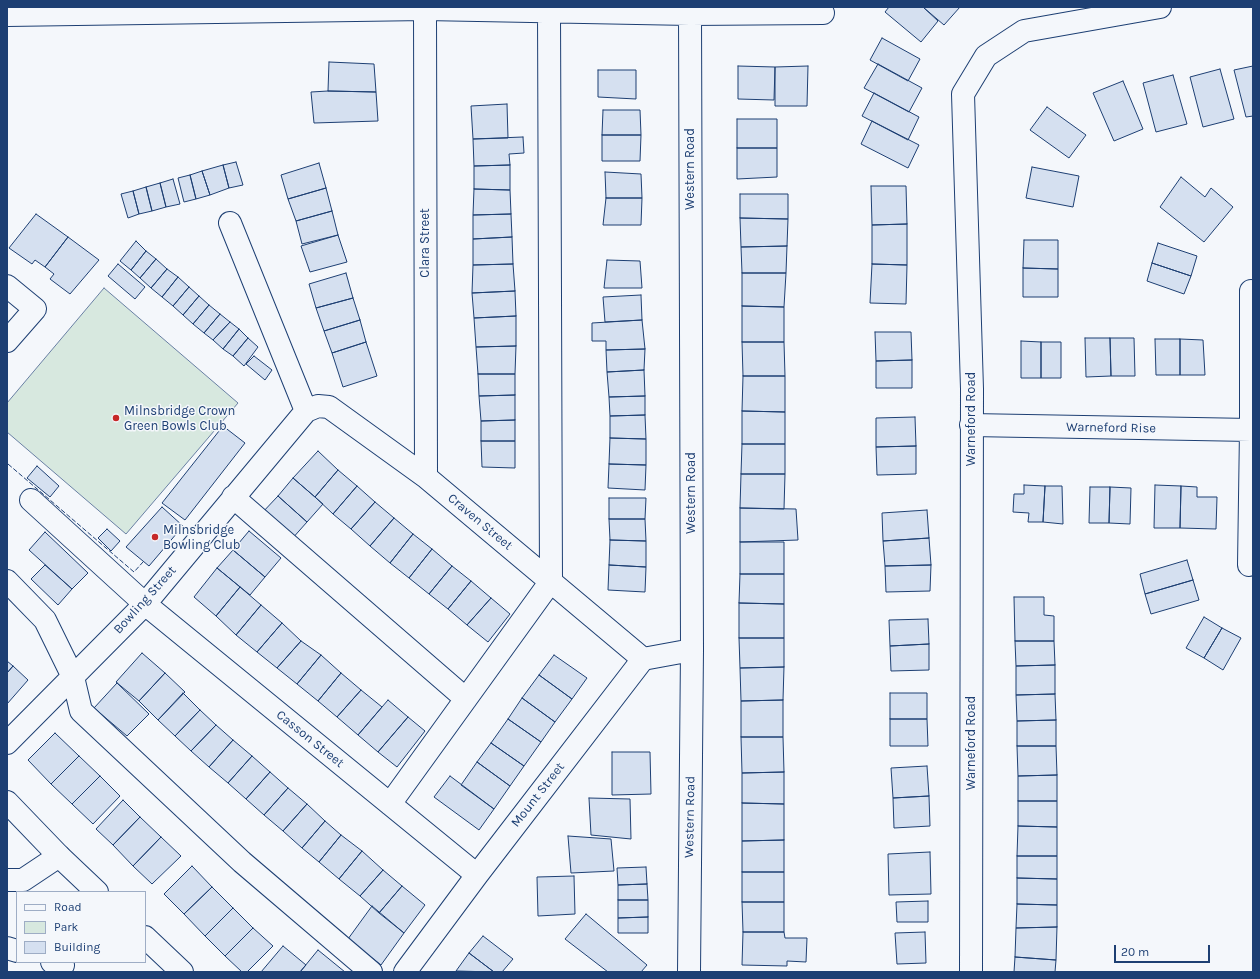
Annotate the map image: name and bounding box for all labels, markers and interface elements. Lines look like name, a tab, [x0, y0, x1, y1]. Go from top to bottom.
street label: Western Road	[682, 128, 698, 210]
street label: Clara Street	[417, 208, 433, 278]
street label: Warneford Road	[963, 372, 979, 466]
place label: Milnsbridge Crown Green Bowls Club	[124, 403, 235, 434]
marker: Milnsbridge Crown Green Bowls Club	[111, 413, 121, 423]
street label: Warneford Rise	[1066, 419, 1156, 437]
street label: Western Road	[683, 452, 699, 534]
street label: Craven Street	[444, 490, 516, 554]
place label: Milnsbridge Bowling Club	[163, 522, 241, 553]
marker: Milnsbridge Bowling Club	[150, 532, 160, 542]
street label: Bowling Street	[110, 563, 180, 637]
street label: Warneford Road	[963, 696, 979, 790]
street label: Casson Street	[273, 707, 347, 771]
street label: Mount Street	[508, 760, 568, 830]
street label: Western Road	[681, 776, 699, 858]
legend	[16, 891, 146, 963]
text: Road	[54, 900, 82, 914]
text: Park	[54, 920, 78, 934]
scale bar	[1116, 937, 1212, 963]
text: Building	[54, 940, 100, 954]
text: 20 m	[1121, 945, 1149, 959]

